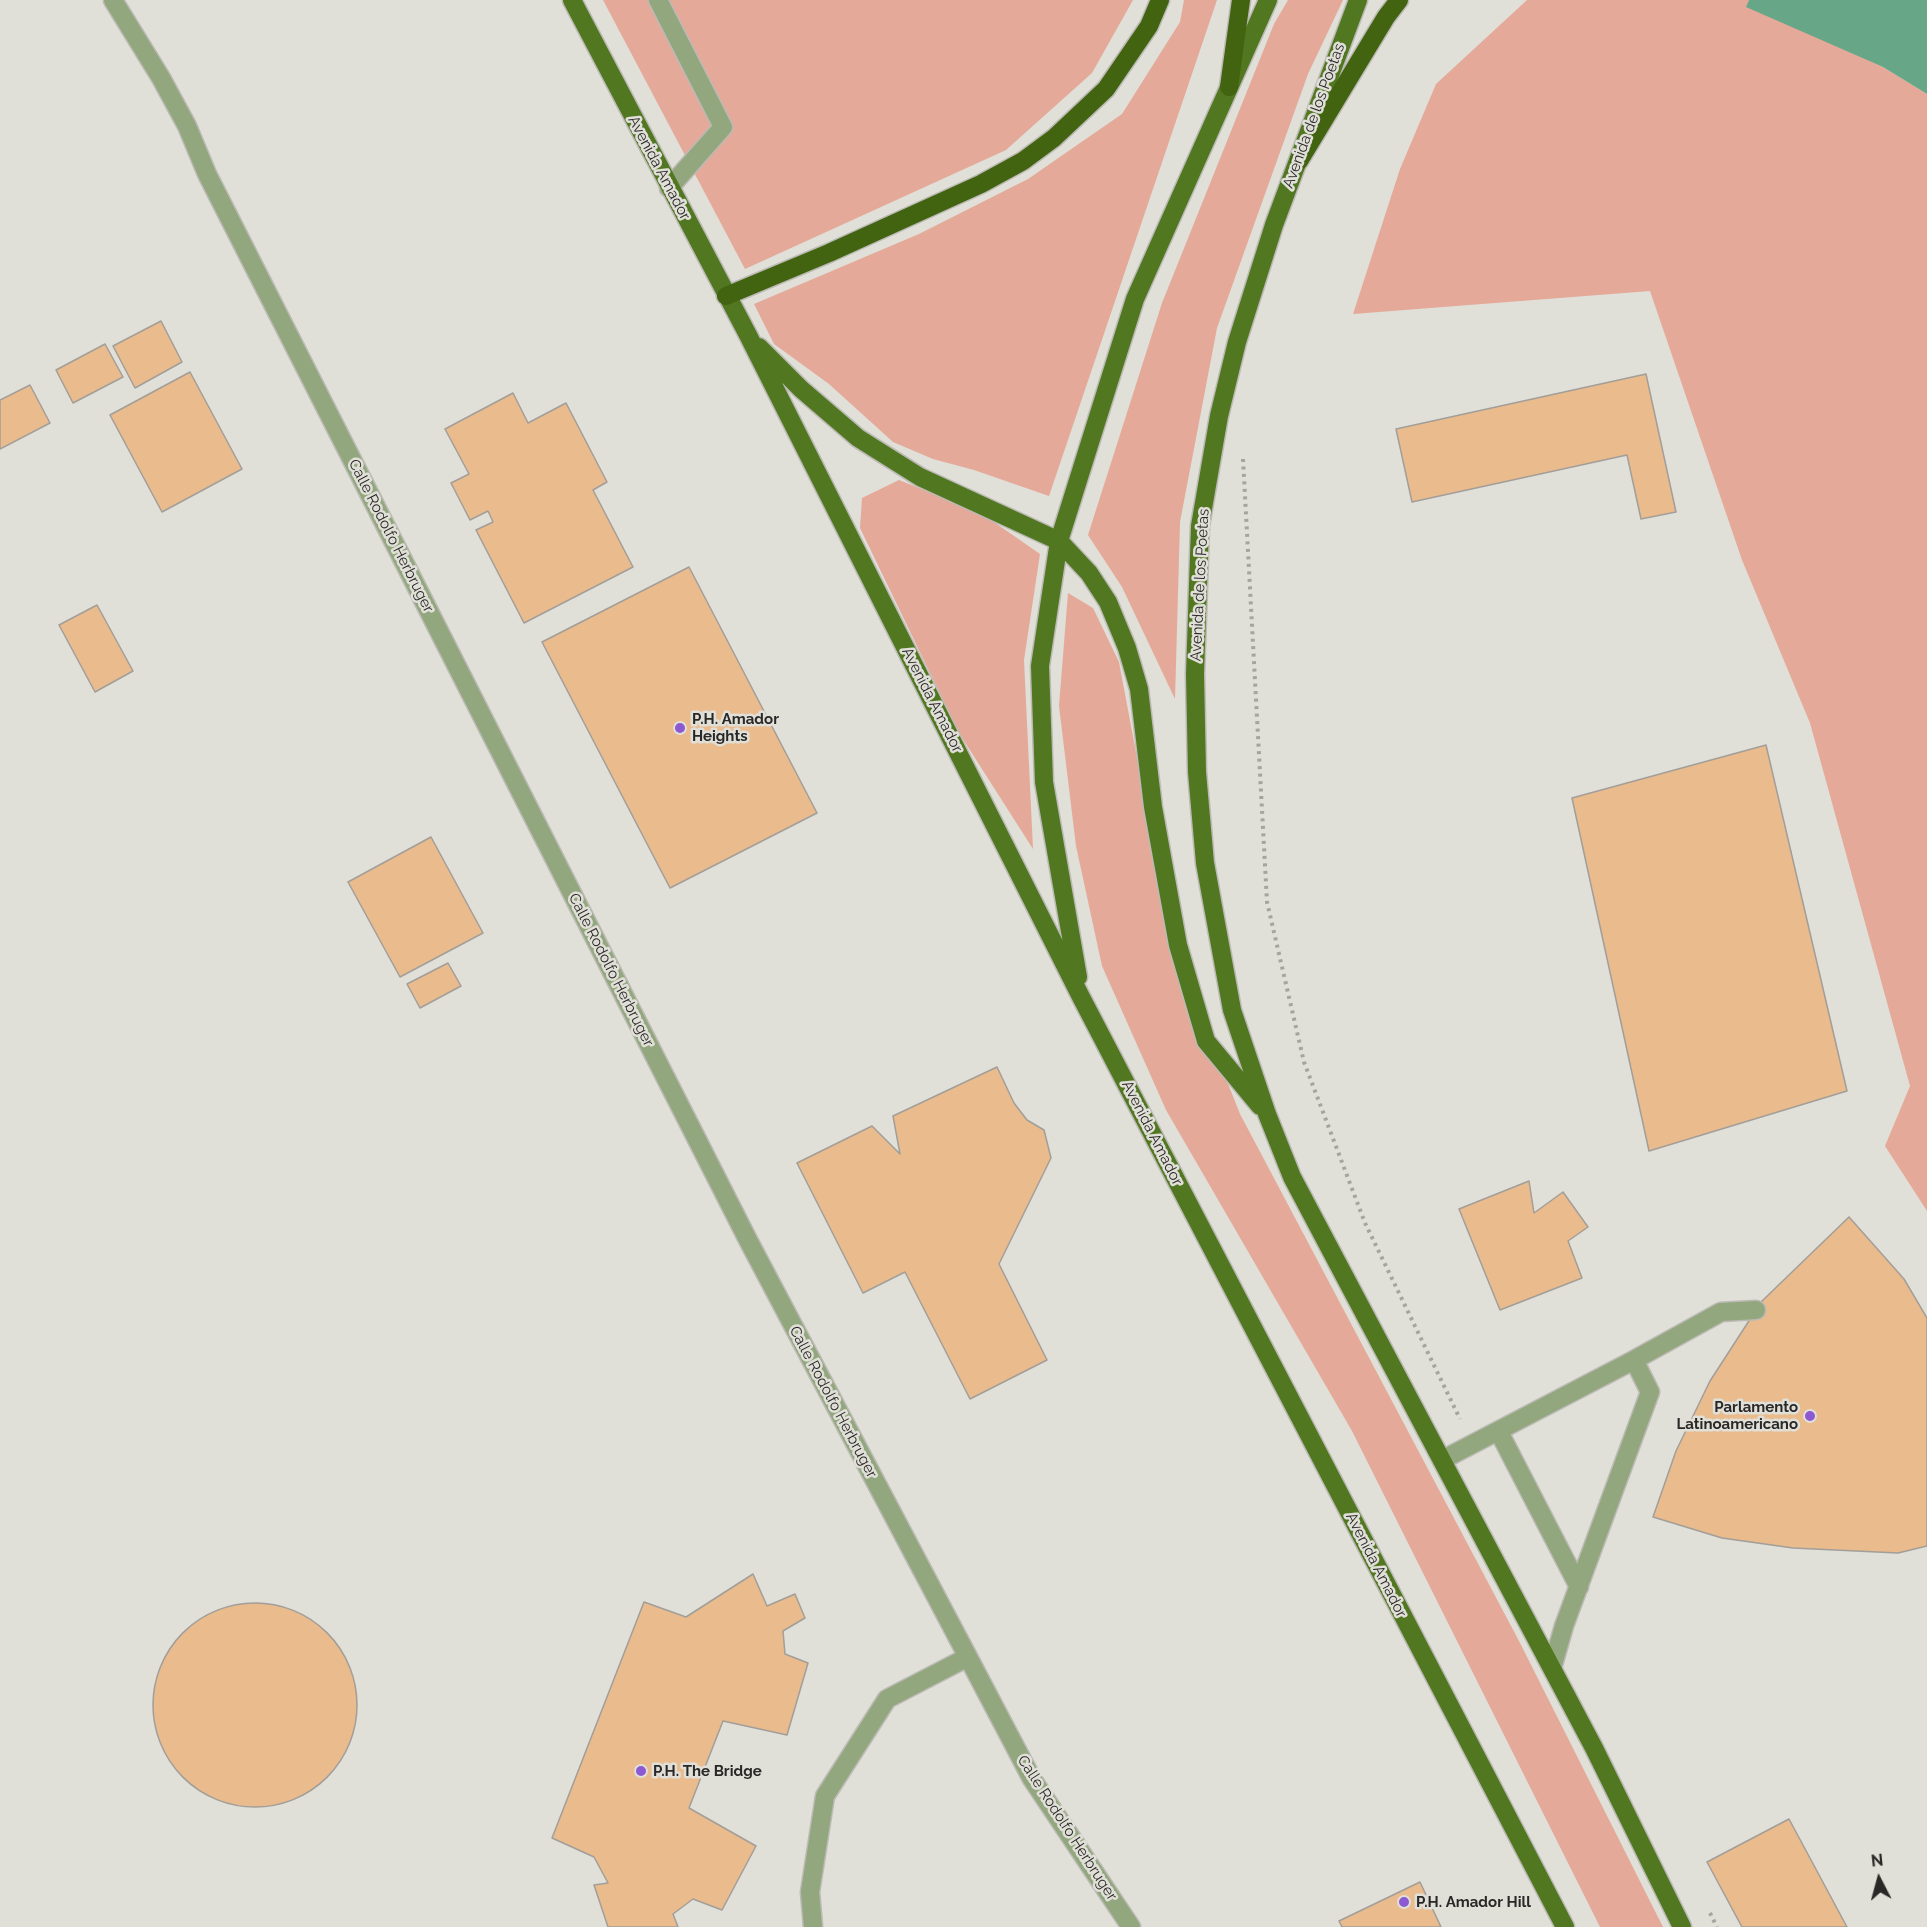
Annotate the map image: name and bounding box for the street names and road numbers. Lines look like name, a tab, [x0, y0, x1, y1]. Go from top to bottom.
street label: Avenida de los Poetas	[1279, 41, 1349, 191]
street label: Avenida Amador	[624, 113, 694, 223]
street label: Calle Rodolfo Herbruger	[345, 456, 437, 616]
street label: Avenida de los Poetas	[1187, 508, 1213, 662]
street label: Avenida Amador	[898, 645, 966, 755]
street label: Calle Rodolfo Herbruger	[565, 890, 657, 1050]
street label: Avenida Amador	[1118, 1078, 1186, 1188]
street label: Calle Rodolfo Herbruger	[785, 1323, 881, 1481]
street label: Avenida Amador	[1342, 1510, 1410, 1620]
street label: Calle Rodolfo Herbruger	[1013, 1752, 1121, 1904]

